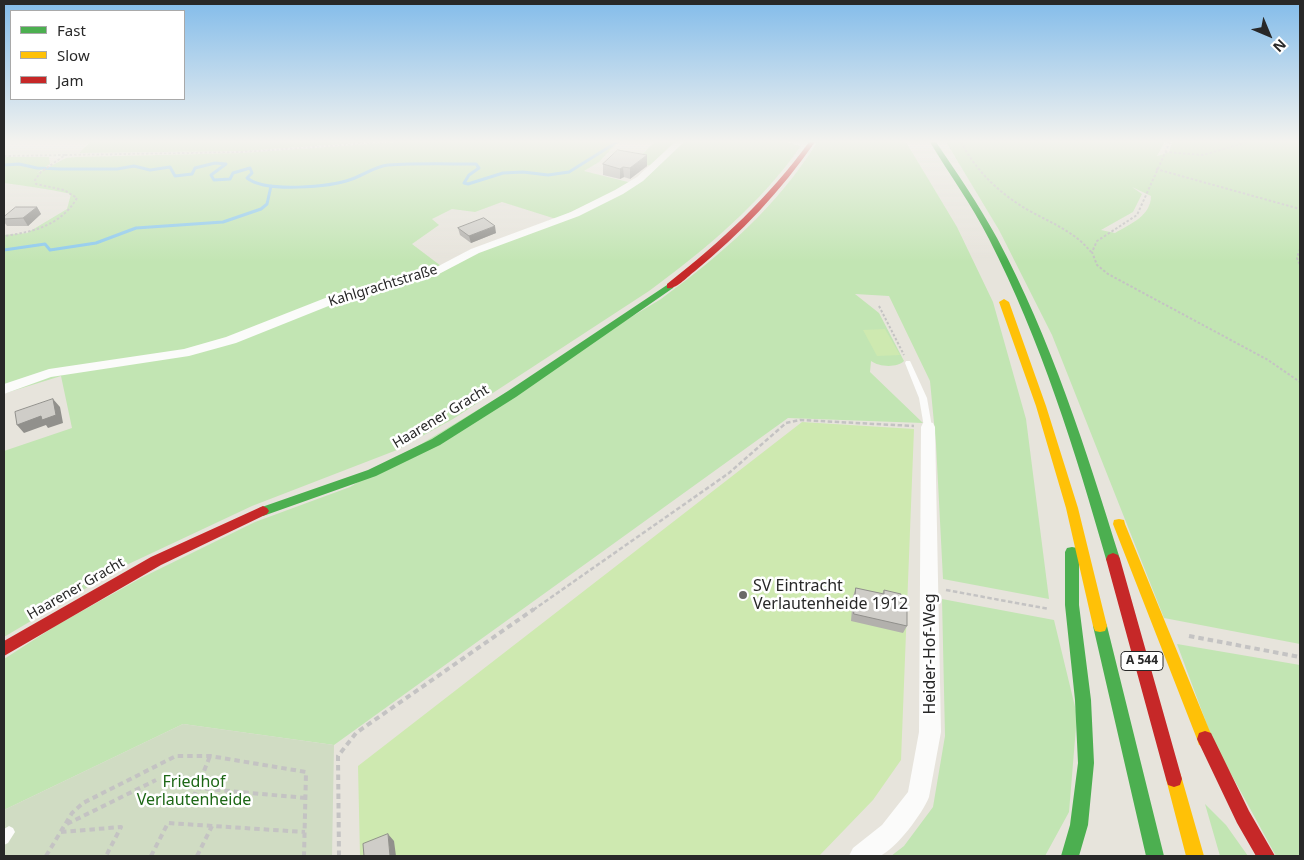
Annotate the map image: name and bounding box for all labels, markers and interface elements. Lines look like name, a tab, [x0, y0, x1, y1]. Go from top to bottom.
legend	[10, 10, 185, 100]
north arrow	[1244, 10, 1294, 60]
text: Fast	[57, 20, 86, 40]
text: N	[1269, 35, 1291, 57]
text: Slow	[57, 45, 90, 65]
text: Jam	[57, 70, 84, 90]
street label: Kahlgrachtstraße	[327, 261, 439, 311]
street label: Haarener Gracht	[390, 382, 492, 452]
street label: Haarener Gracht	[24, 554, 128, 624]
place label: SV Eintracht Verlautenheide 1912	[753, 576, 908, 614]
marker: SV Eintracht Verlautenheide 1912	[737, 589, 749, 601]
street label: Heider-Hof-Weg	[920, 593, 940, 715]
road number: A 544	[1121, 651, 1163, 670]
park label: Friedhof Verlautenheide	[137, 772, 251, 810]

